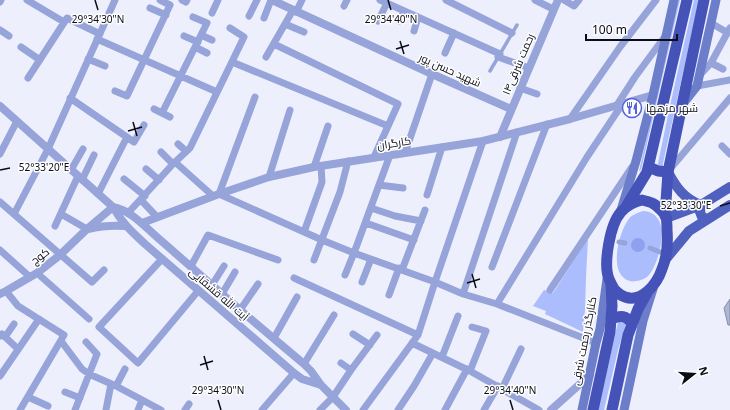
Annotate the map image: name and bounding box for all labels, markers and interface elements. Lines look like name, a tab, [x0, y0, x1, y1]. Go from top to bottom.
text: 29°34'30"N	[72, 12, 124, 26]
text: 29°34'40"N	[365, 12, 417, 26]
scale bar	[586, 16, 677, 42]
text: 100 m	[592, 21, 627, 38]
street label: ۱۴رحمت شرقی	[498, 31, 537, 97]
street label: شهید حسن پور	[416, 49, 484, 90]
restaurant icon: شهر مزهها	[621, 97, 643, 119]
place label: شهر مزهها	[646, 100, 698, 115]
street label: کارگران	[376, 132, 412, 153]
text: 52°33'20"E	[19, 160, 69, 174]
text: 52°33'30"E	[661, 198, 711, 212]
street label: کوچ	[27, 244, 53, 268]
street label: آیت الله قشقایی	[186, 264, 252, 324]
street label: کنارگذر رحمت شرقی	[568, 295, 599, 387]
north arrow	[674, 354, 714, 394]
text: N	[696, 364, 713, 377]
text: 29°34'30"N	[192, 383, 244, 397]
text: 29°34'40"N	[484, 383, 536, 397]

